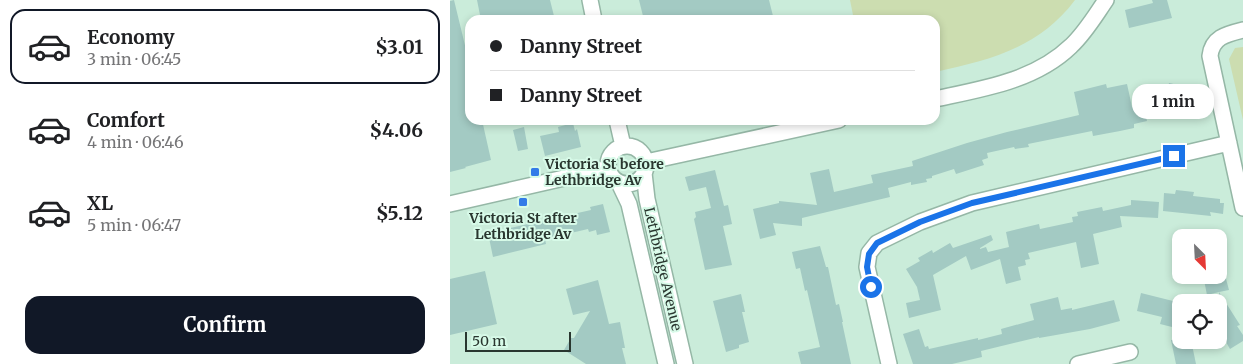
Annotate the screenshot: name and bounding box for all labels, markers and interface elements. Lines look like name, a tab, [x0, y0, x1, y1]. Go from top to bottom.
icon: car	[27, 24, 72, 69]
text: Economy	[87, 25, 175, 49]
text: Danny Street	[520, 34, 642, 58]
text: $3.01	[375, 35, 423, 59]
text: 3 min · 06:45	[87, 49, 181, 69]
text: Danny Street	[520, 83, 642, 107]
callout: 1 min	[1133, 84, 1215, 118]
text: 1 min	[1151, 91, 1195, 111]
icon: car	[27, 107, 72, 152]
text: Comfort	[87, 108, 165, 132]
text: $4.06	[370, 118, 423, 142]
text: 4 min · 06:46	[87, 132, 184, 152]
route end	[1163, 145, 1185, 167]
place label: Victoria St before Lethbridge Av	[544, 155, 664, 189]
marker: Victoria St before Lethbridge Av	[529, 166, 541, 178]
icon: car	[27, 190, 72, 235]
text: XL	[87, 191, 113, 215]
marker: Victoria St after Lethbridge Av	[517, 196, 529, 208]
text: $5.12	[376, 201, 423, 225]
street label: Lethbridge Avenue	[640, 205, 686, 333]
place label: Victoria St after Lethbridge Av	[468, 209, 577, 243]
text: 5 min · 06:47	[87, 215, 181, 235]
north arrow	[1172, 229, 1228, 284]
map controls	[1172, 229, 1227, 349]
route start	[860, 276, 882, 298]
button: locate	[1172, 294, 1227, 349]
button: Confirm	[25, 296, 425, 354]
scale bar	[465, 329, 571, 352]
text: 50 m	[472, 332, 506, 350]

